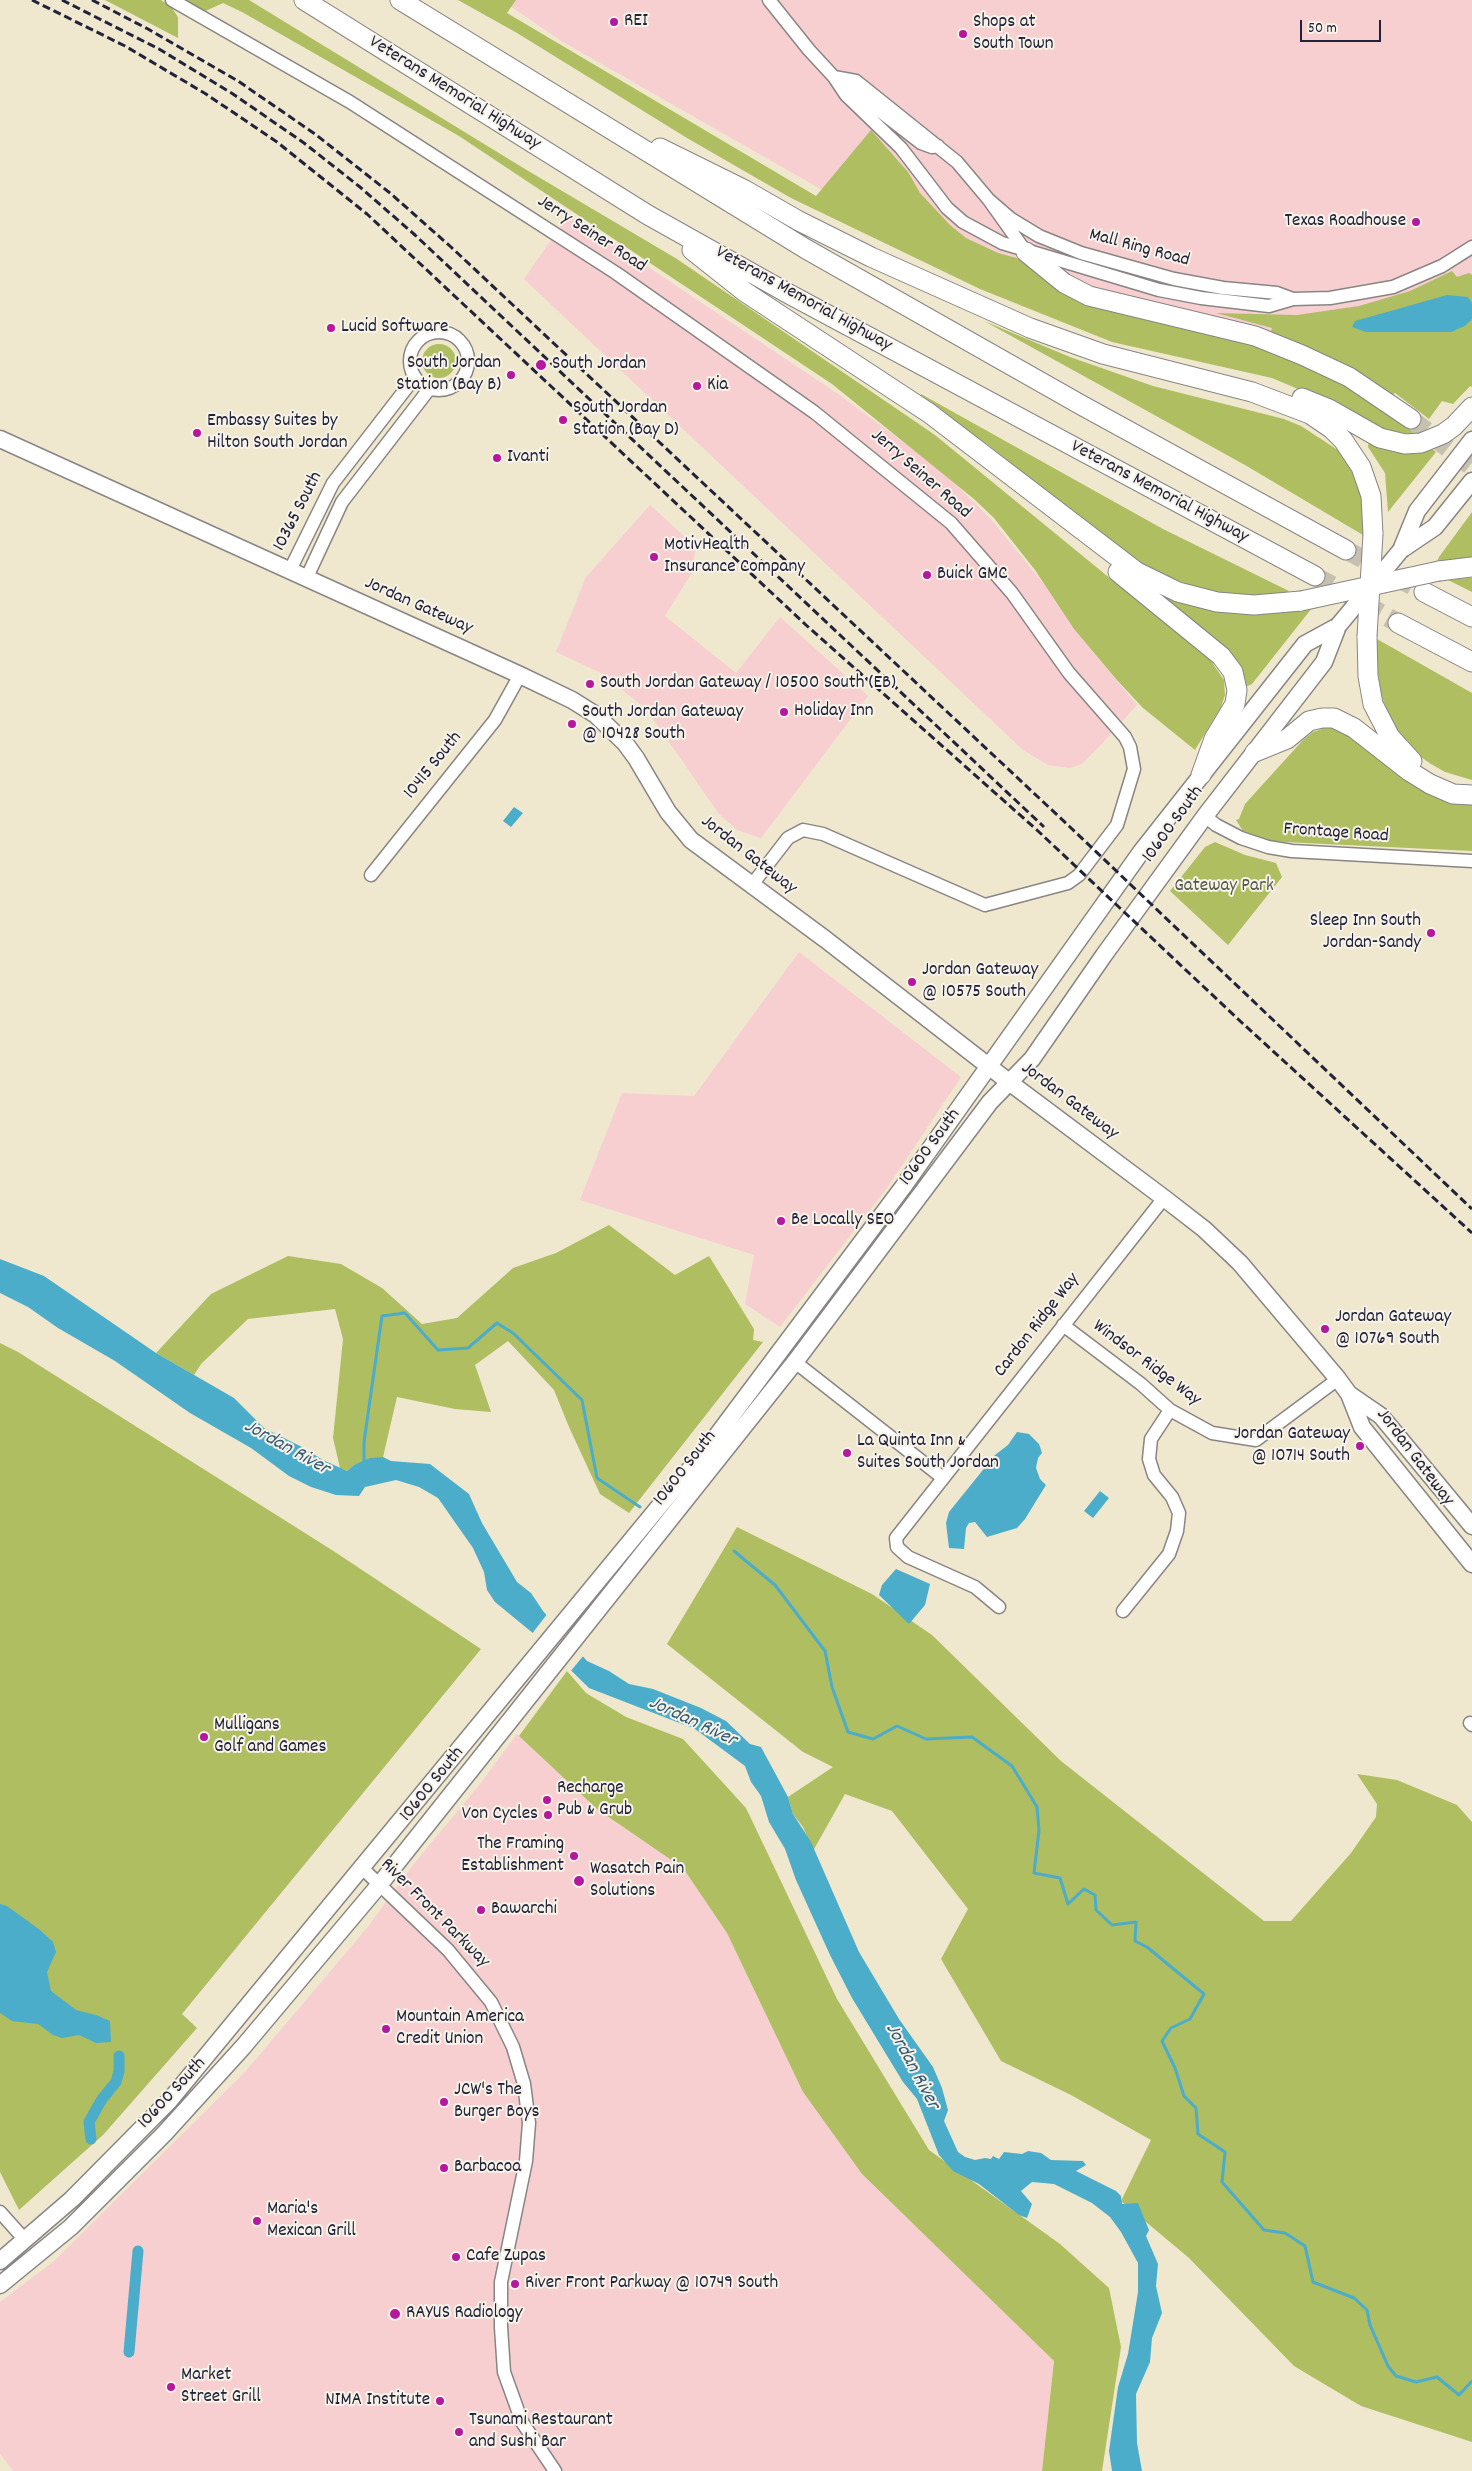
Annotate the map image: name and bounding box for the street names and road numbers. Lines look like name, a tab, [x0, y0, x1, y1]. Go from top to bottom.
street label: Veterans Memorial Highway	[364, 32, 544, 156]
street label: Jerry Seiner Road	[532, 191, 650, 279]
street label: Mall Ring Road	[1086, 225, 1192, 273]
street label: Veterans Memorial Highway	[711, 242, 895, 358]
street label: Jerry Seiner Road	[865, 425, 975, 525]
street label: Veterans Memorial Highway	[1066, 436, 1252, 550]
street label: 10365 South	[269, 468, 329, 556]
street label: Jordan Gateway	[360, 573, 476, 641]
street label: 10415 South	[400, 728, 468, 804]
street label: 10600 South	[1138, 782, 1210, 868]
street label: Jordan Gateway	[695, 811, 801, 901]
street label: Frontage Road	[1283, 819, 1389, 849]
street label: Jordan Gateway	[1016, 1058, 1122, 1146]
street label: 10600 South	[895, 1105, 967, 1191]
street label: Cardon Ridge Way	[990, 1269, 1086, 1383]
street label: Windsor Ridge Way	[1087, 1316, 1205, 1412]
street label: Jordan Gateway	[1370, 1405, 1458, 1511]
street label: 10600 South	[649, 1427, 723, 1511]
street label: 10600 South	[396, 1743, 470, 1827]
street label: River Front Parkway	[374, 1854, 494, 1974]
street label: 10600 South	[134, 2053, 212, 2135]

